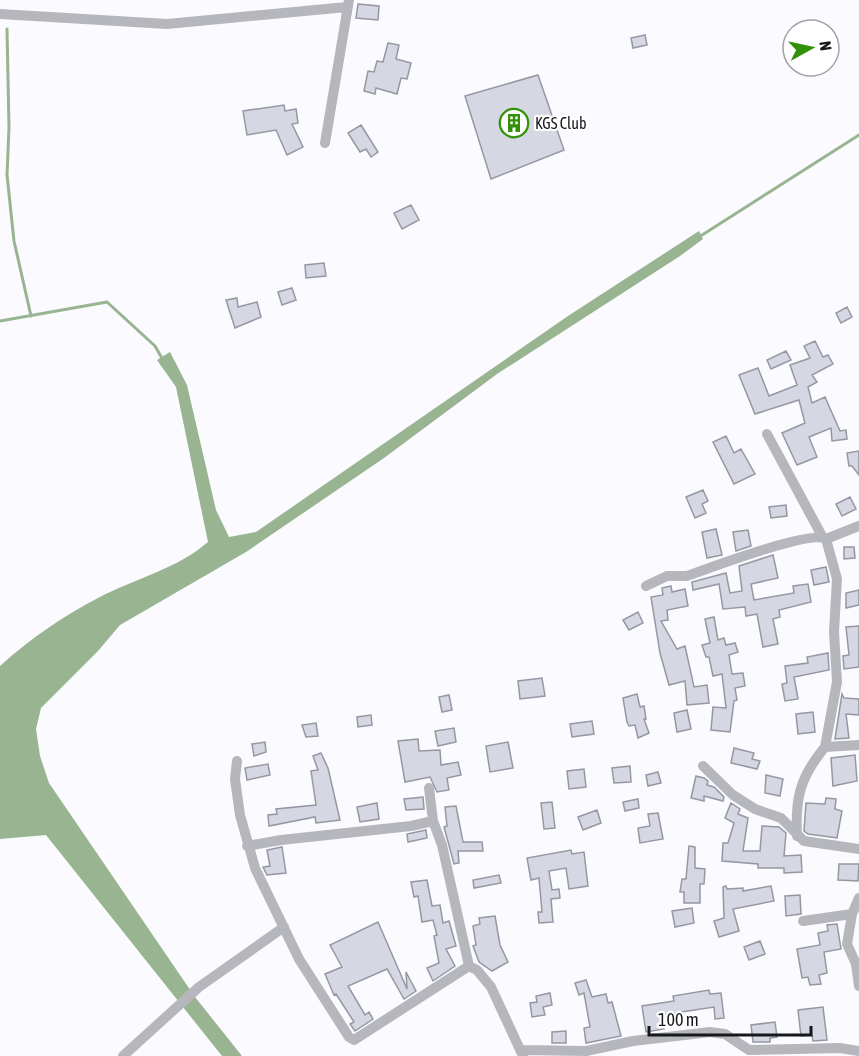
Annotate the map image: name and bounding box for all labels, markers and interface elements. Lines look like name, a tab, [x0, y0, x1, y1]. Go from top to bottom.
north arrow	[781, 18, 841, 78]
text: N	[816, 40, 835, 52]
building icon: KGS Club	[498, 107, 530, 139]
place label: KGS Club	[535, 114, 587, 132]
scale bar	[649, 999, 811, 1037]
text: 100 m	[658, 1009, 699, 1030]

